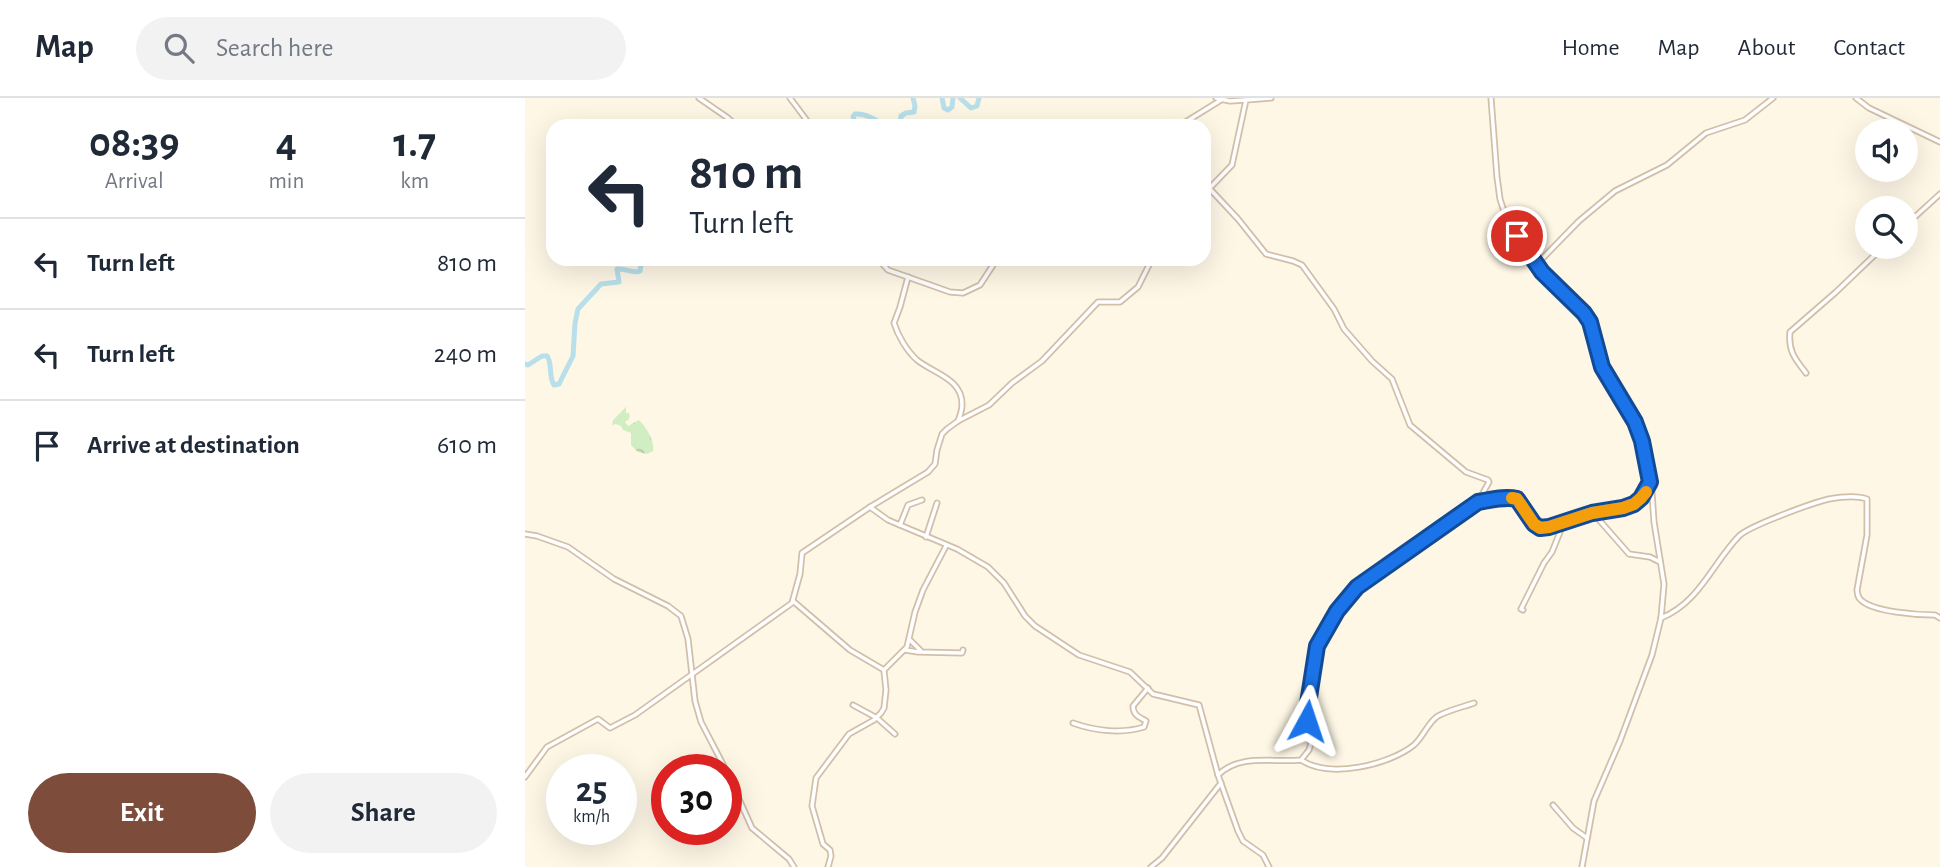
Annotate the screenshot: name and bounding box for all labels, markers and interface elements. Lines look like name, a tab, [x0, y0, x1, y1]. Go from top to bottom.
search box	[136, 17, 626, 80]
icon: search	[160, 29, 198, 67]
text: Map	[35, 31, 94, 64]
text: Search here	[216, 35, 334, 61]
text: Home	[1562, 36, 1620, 60]
text: Map	[1658, 36, 1700, 60]
text: About	[1738, 36, 1795, 60]
text: Contact	[1833, 36, 1905, 60]
map controls	[1855, 119, 1918, 259]
button: sound	[1855, 119, 1918, 182]
text: 08:39	[89, 122, 180, 164]
text: 4	[276, 122, 297, 164]
text: 1.7	[393, 122, 436, 164]
icon: left	[574, 147, 665, 238]
text: 810 m	[689, 149, 803, 198]
text: Arrival	[105, 170, 164, 193]
text: min	[268, 170, 304, 193]
text: km	[400, 170, 429, 193]
button: search	[1855, 196, 1918, 259]
pin	[1487, 206, 1547, 266]
text: Turn left	[689, 207, 793, 239]
icon: arrive	[1498, 217, 1536, 255]
icon: left	[28, 245, 66, 283]
text: Turn left	[87, 250, 175, 276]
text: 810 m	[437, 250, 497, 276]
icon: left	[28, 336, 66, 374]
text: Turn left	[87, 341, 175, 367]
text: 240 m	[434, 341, 497, 367]
icon: arrive	[28, 427, 66, 465]
text: Arrive at destination	[87, 432, 300, 458]
text: 610 m	[437, 432, 497, 458]
position arrow	[1270, 684, 1344, 758]
speed limit sign: 30	[651, 754, 742, 845]
button: Exit	[28, 773, 256, 853]
button: Share	[270, 773, 497, 853]
text: 25	[576, 773, 607, 808]
text: km/h	[573, 808, 610, 826]

